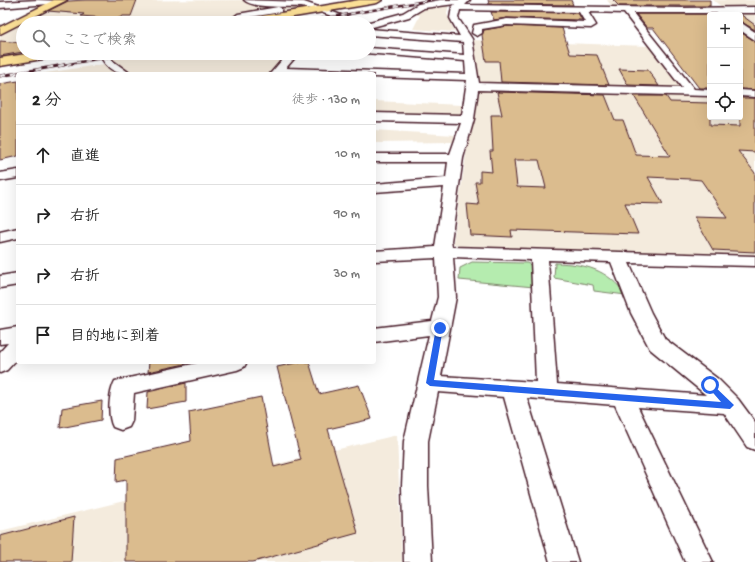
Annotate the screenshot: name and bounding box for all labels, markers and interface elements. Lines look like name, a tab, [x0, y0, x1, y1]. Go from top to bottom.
map controls	[707, 12, 743, 120]
button: +	[707, 12, 743, 48]
search box	[16, 16, 376, 60]
icon: search	[30, 27, 52, 49]
text: ここで検索	[62, 32, 137, 50]
button: −	[707, 48, 743, 84]
button: locate	[707, 84, 743, 120]
text: 2 分	[32, 92, 61, 112]
text: 徒歩 · 130 m	[292, 93, 360, 108]
icon: ahead	[32, 144, 54, 166]
text: 10 m	[335, 147, 360, 162]
text: 直進	[70, 148, 100, 166]
icon: right	[32, 204, 54, 226]
text: 90 m	[334, 207, 360, 222]
text: 右折	[70, 208, 100, 226]
icon: right	[32, 264, 54, 286]
text: 30 m	[334, 267, 360, 282]
text: 右折	[70, 268, 100, 286]
route end	[431, 319, 449, 337]
icon: arrive	[32, 324, 54, 346]
text: 目的地に到着	[70, 328, 160, 346]
route start	[701, 376, 719, 394]

